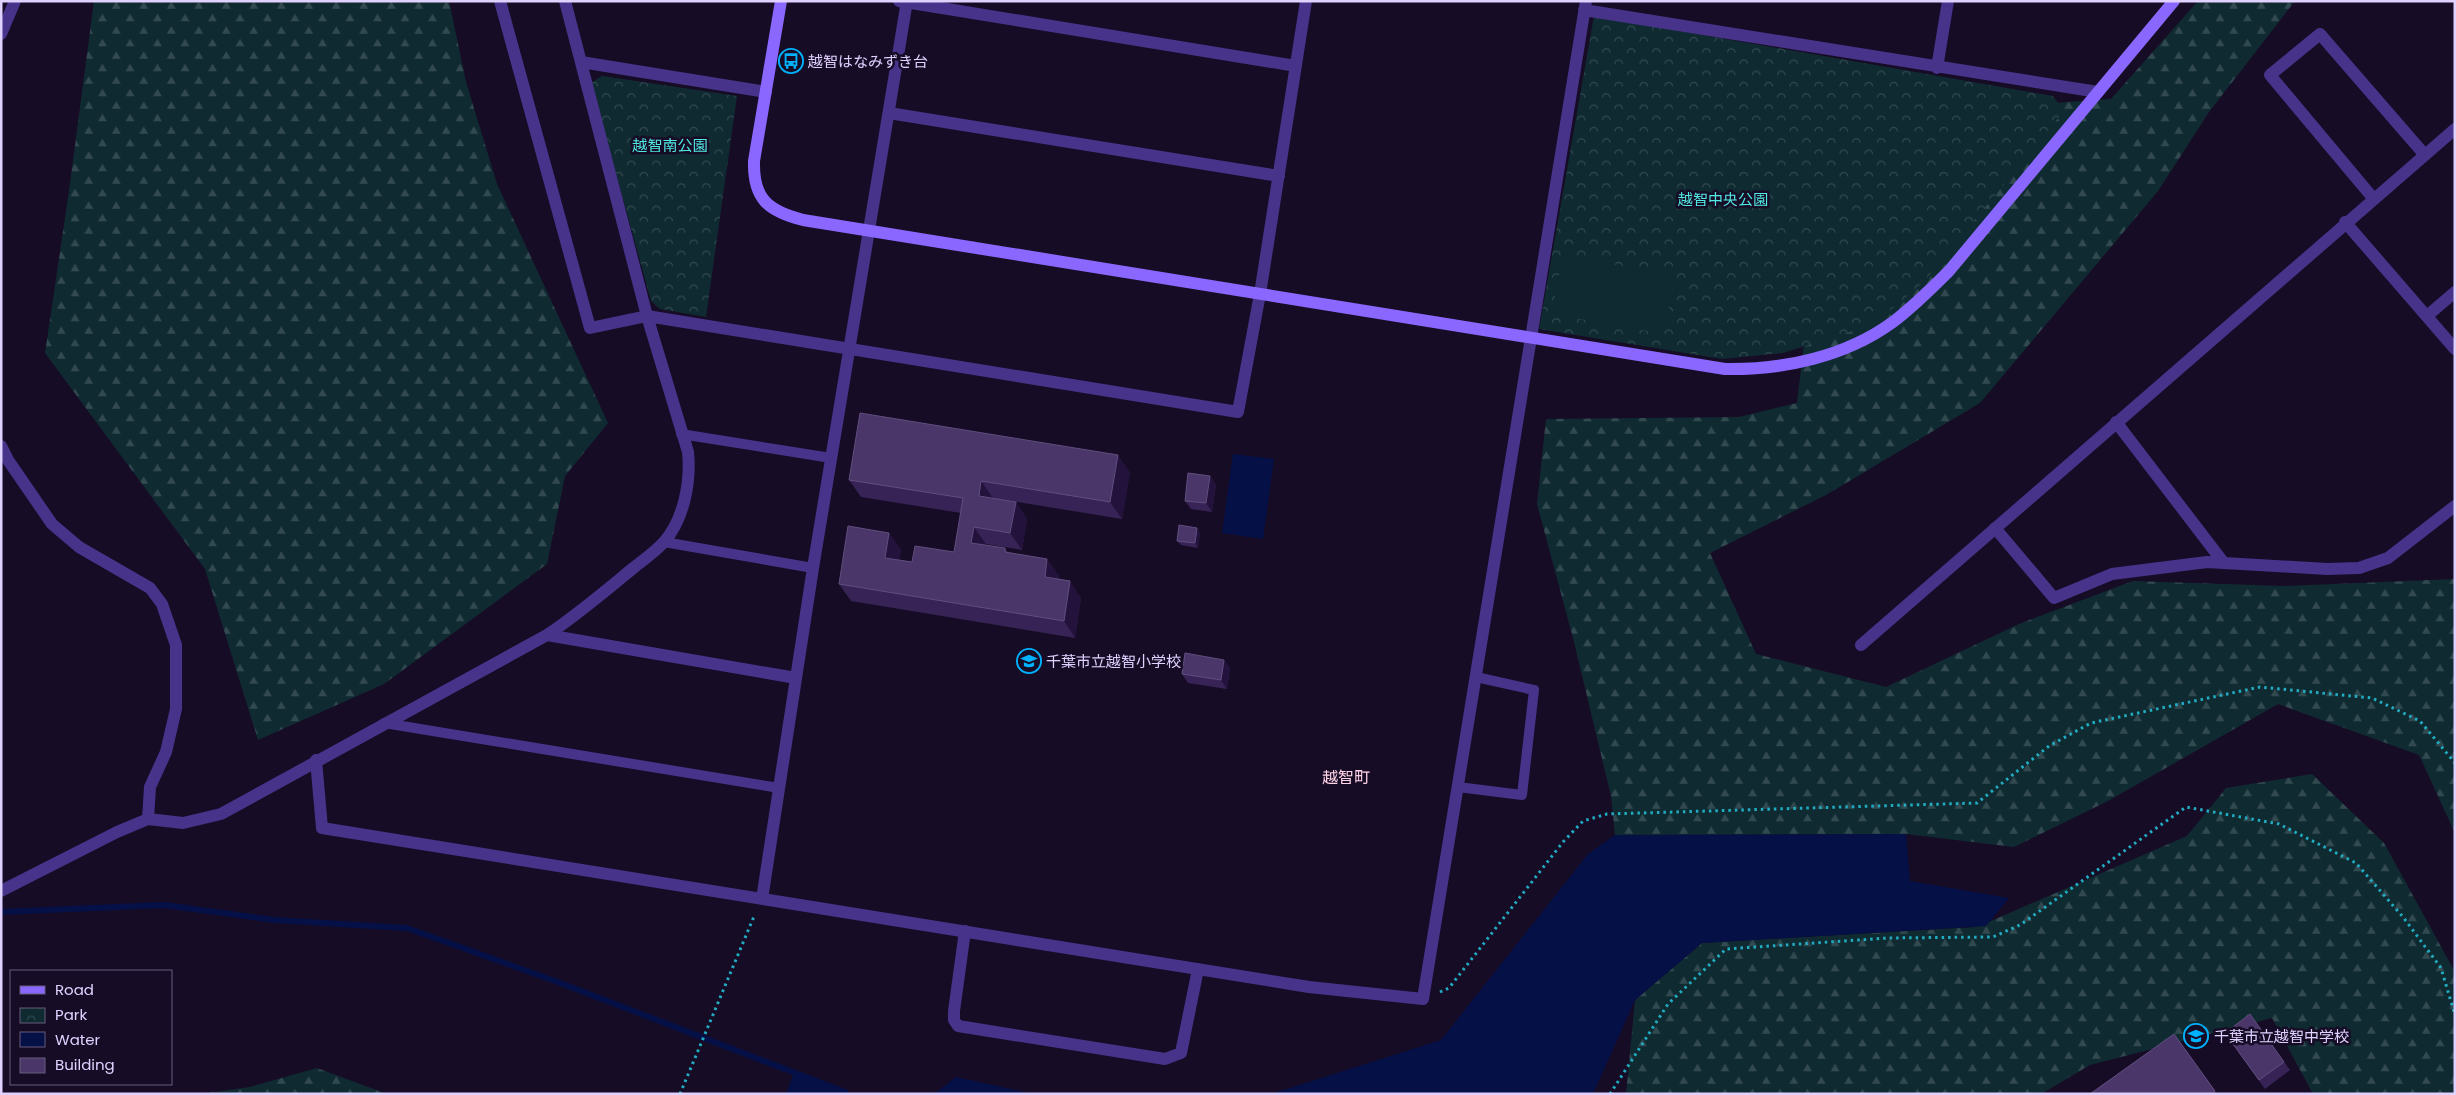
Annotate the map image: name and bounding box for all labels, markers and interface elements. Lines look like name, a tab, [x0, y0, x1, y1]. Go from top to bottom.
bus stop icon: 越智はなみずき台	[778, 48, 804, 74]
place label: 越智はなみずき台	[807, 51, 928, 72]
park label: 越智南公園	[631, 135, 708, 156]
park label: 越智中央公園	[1677, 189, 1768, 210]
school or university icon: 千葉市立越智小学校	[1016, 648, 1042, 674]
place label: 千葉市立越智小学校	[1046, 651, 1181, 672]
district label: 越智町	[1322, 766, 1370, 789]
legend	[10, 970, 172, 1085]
text: Road	[55, 979, 94, 1000]
text: Park	[55, 1004, 87, 1025]
school or university icon: 千葉市立越智中学校	[2183, 1023, 2209, 1049]
place label: 千葉市立越智中学校	[2214, 1026, 2349, 1047]
text: Water	[55, 1029, 101, 1050]
text: Building	[55, 1054, 115, 1075]

